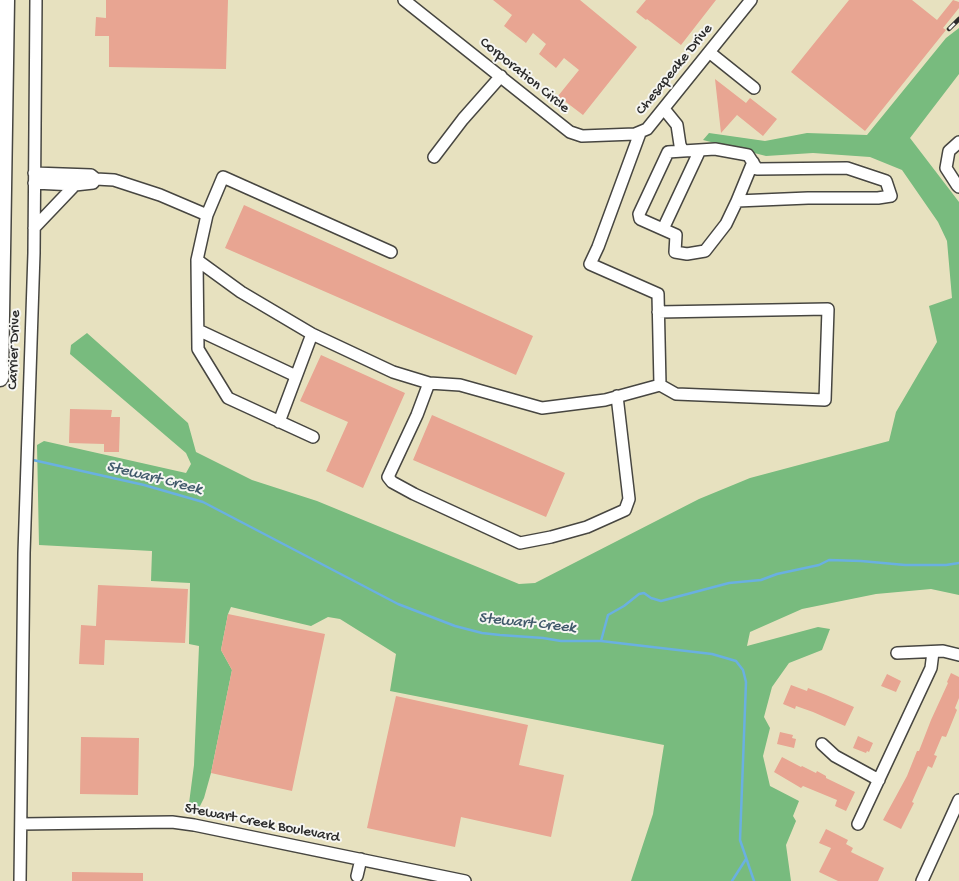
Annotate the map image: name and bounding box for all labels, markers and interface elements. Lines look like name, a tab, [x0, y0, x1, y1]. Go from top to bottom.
street label: Chesapeake Drive	[633, 21, 717, 119]
street label: Corporation Circle	[475, 34, 573, 118]
street label: Carrier Drive	[5, 310, 25, 390]
water label: Stewart Creek	[104, 458, 204, 500]
water label: Stewart Creek	[478, 609, 576, 639]
street label: Stewart Creek Boulevard	[183, 800, 341, 848]

